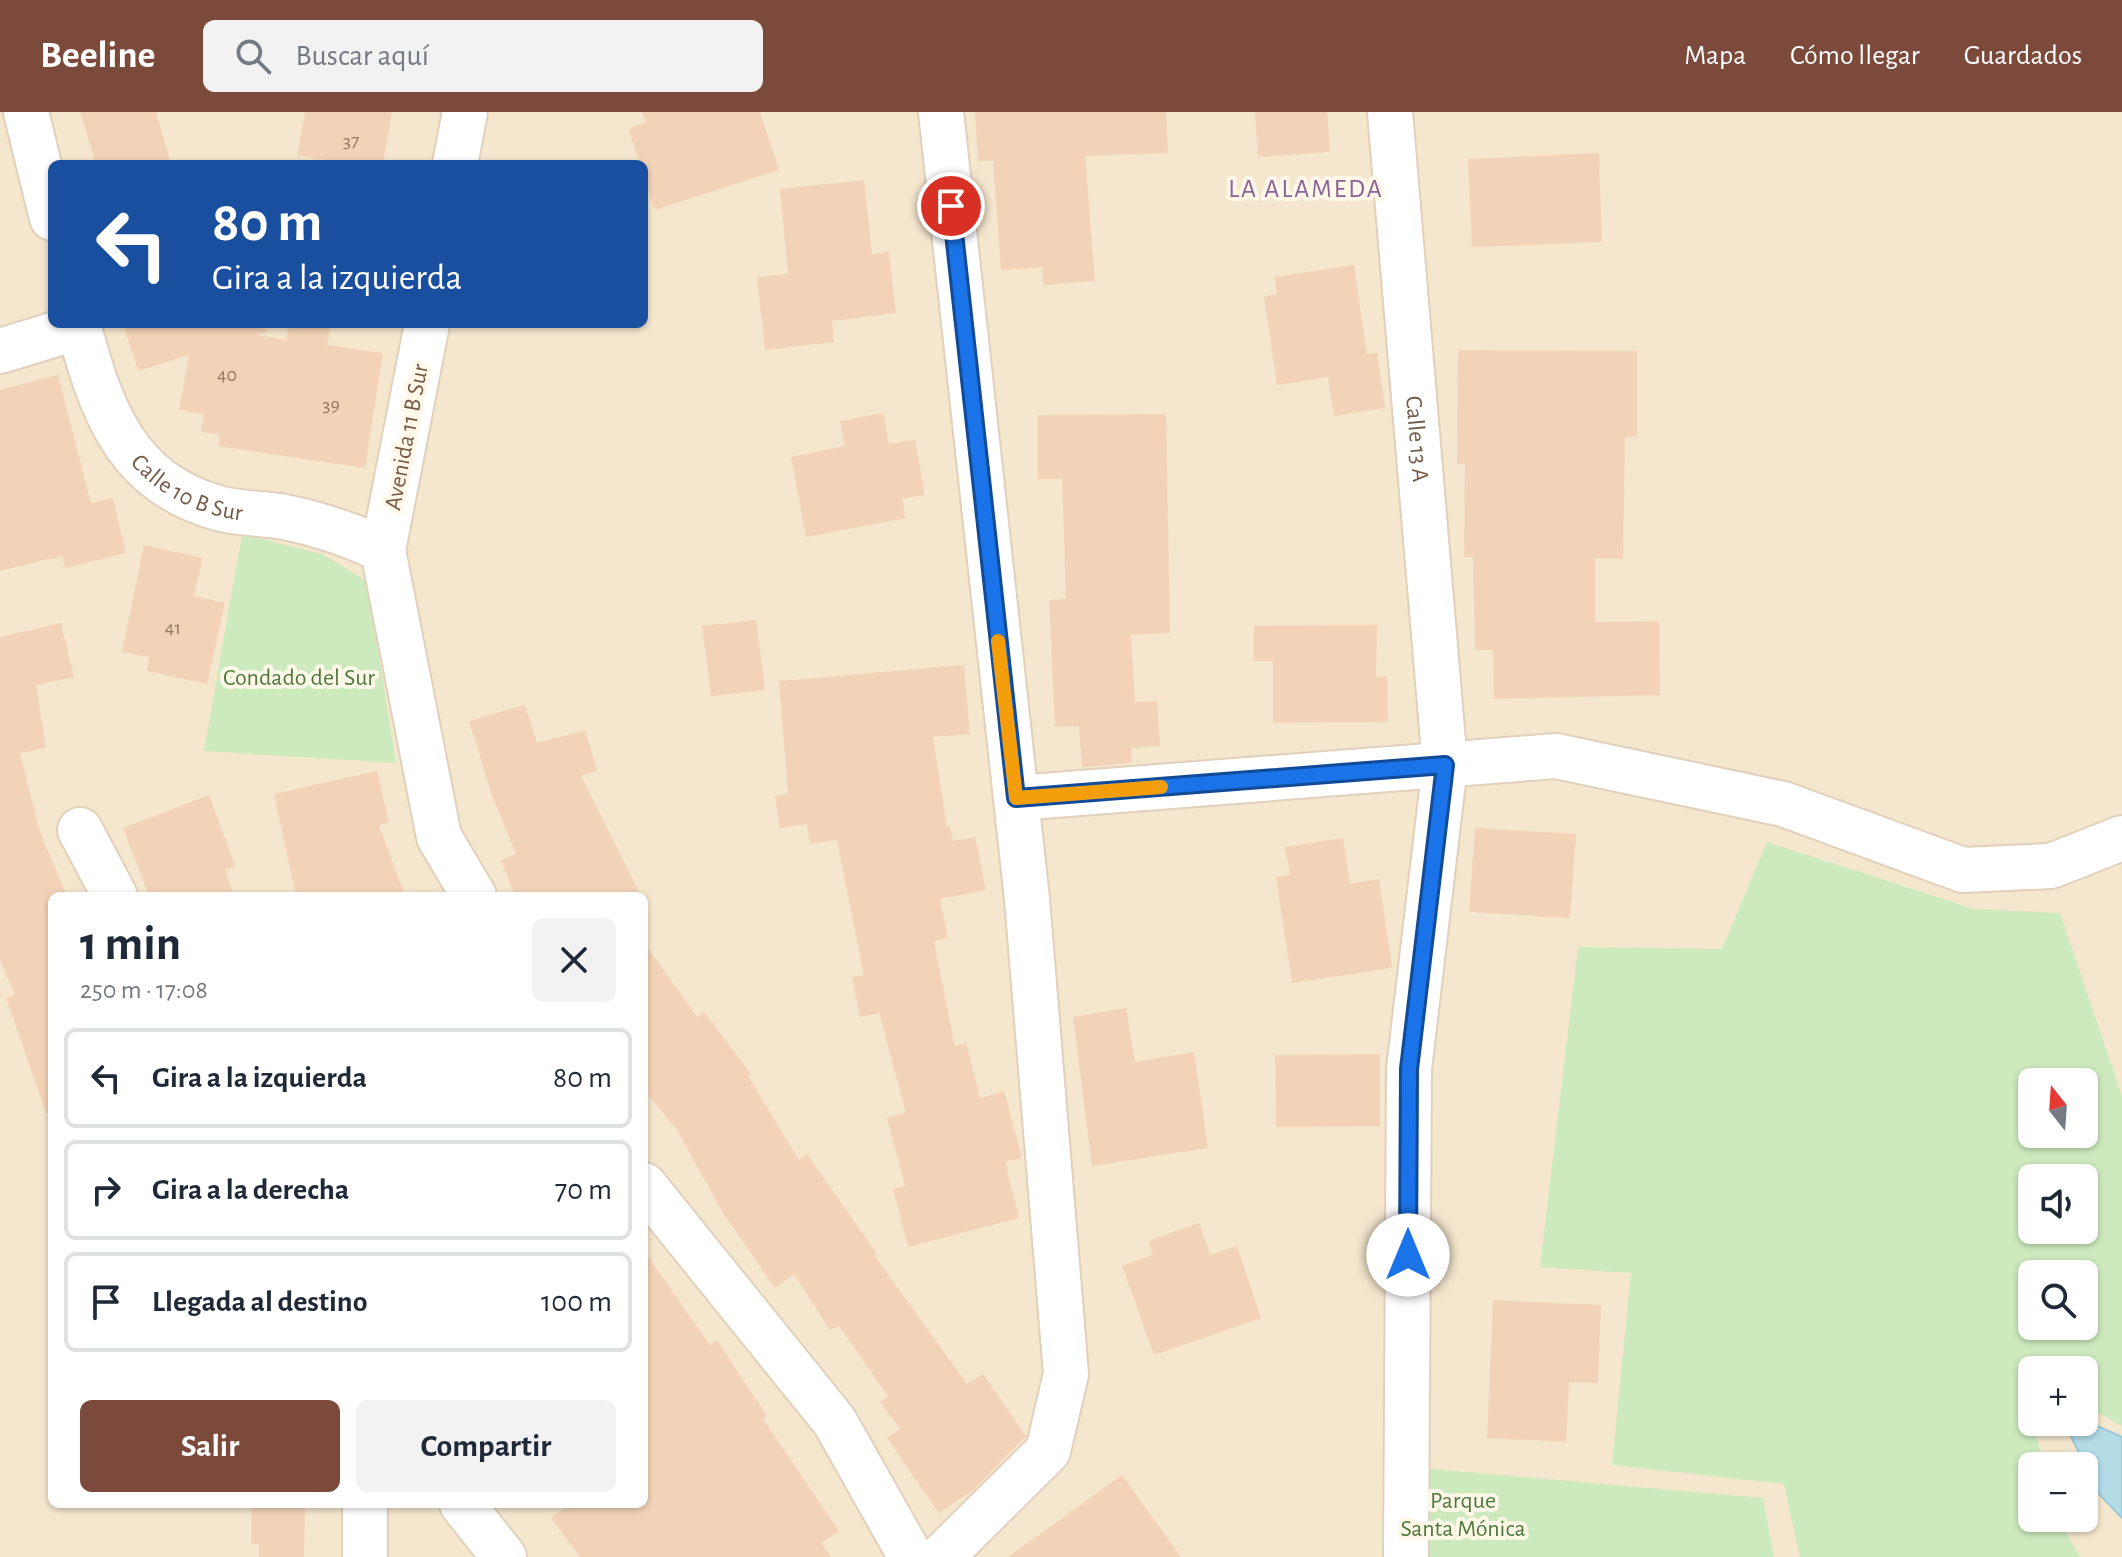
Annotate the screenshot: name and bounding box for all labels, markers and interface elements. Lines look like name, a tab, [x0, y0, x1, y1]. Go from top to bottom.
search box	[203, 20, 763, 92]
icon: search	[231, 34, 275, 78]
text: Beeline	[40, 37, 155, 75]
text: Buscar aquí	[295, 41, 429, 71]
text: Mapa	[1684, 42, 1746, 70]
text: Cómo llegar	[1790, 42, 1920, 70]
text: Guardados	[1964, 42, 2082, 70]
house number: 37	[343, 131, 359, 151]
pin	[917, 172, 985, 240]
district label: LA ALAMEDA	[1228, 176, 1384, 202]
icon: arrive	[929, 184, 973, 228]
icon: left	[80, 192, 184, 296]
text: 80 m	[212, 195, 322, 251]
text: Gira a la izquierda	[212, 260, 462, 296]
street label: Avenida 11 B Sur	[381, 362, 433, 512]
house number: 40	[217, 365, 237, 385]
house number: 39	[322, 395, 340, 415]
street label: Calle 13 A	[1401, 395, 1432, 483]
street label: Calle 10 B Sur	[126, 450, 244, 525]
house number: 41	[165, 618, 181, 638]
park label: Condado del Sur	[223, 666, 375, 690]
button: close	[532, 918, 616, 1002]
text: 1 min	[80, 921, 181, 969]
text: 250 m · 17:08	[80, 977, 208, 1003]
icon: left	[84, 1056, 128, 1100]
text: Gira a la izquierda	[152, 1063, 367, 1093]
text: 80 m	[553, 1063, 612, 1093]
north arrow	[2018, 1068, 2098, 1148]
map controls	[2018, 1068, 2098, 1532]
button: sound	[2018, 1164, 2098, 1244]
icon: right	[84, 1168, 128, 1212]
text: Gira a la derecha	[152, 1175, 349, 1205]
text: 70 m	[555, 1175, 612, 1205]
position arrow	[1366, 1213, 1450, 1297]
button: search	[2018, 1260, 2098, 1340]
icon: arrive	[84, 1280, 128, 1324]
text: Llegada al destino	[152, 1287, 368, 1317]
text: 100 m	[541, 1287, 612, 1317]
button: +	[2018, 1356, 2098, 1436]
button: Salir	[80, 1400, 340, 1492]
button: Compartir	[356, 1400, 616, 1492]
button: −	[2018, 1452, 2098, 1532]
park label: Parque Santa Mónica	[1400, 1489, 1526, 1541]

